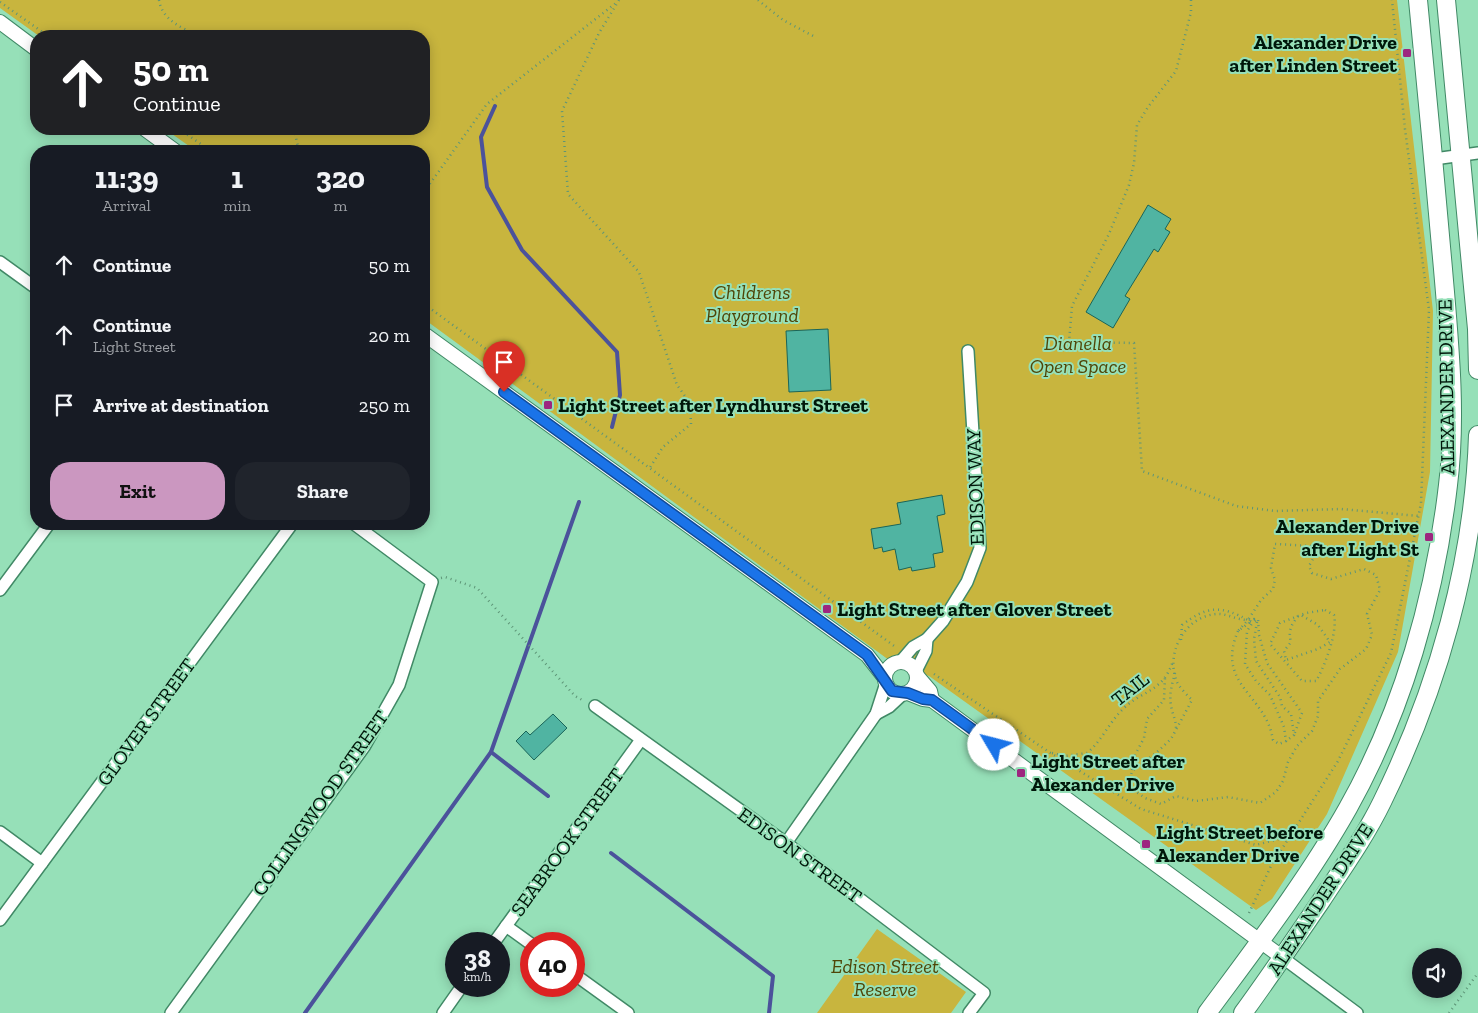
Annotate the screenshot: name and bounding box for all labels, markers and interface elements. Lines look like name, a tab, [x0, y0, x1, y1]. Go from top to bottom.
place label: Alexander Drive after Linden Street	[1229, 30, 1398, 77]
marker: Alexander Drive after Linden Street	[1401, 47, 1413, 59]
text: 50 m	[133, 48, 209, 90]
icon: ahead	[50, 50, 115, 115]
text: Continue	[133, 90, 221, 117]
text: 11:39	[95, 160, 159, 196]
text: 1	[231, 160, 243, 196]
text: 320	[316, 160, 365, 196]
text: Arrival	[103, 196, 151, 215]
text: min	[223, 196, 251, 215]
text: m	[334, 196, 347, 215]
icon: ahead	[50, 251, 78, 279]
text: Continue	[93, 254, 171, 277]
text: 50 m	[369, 254, 410, 277]
park label: Childrens Playground	[705, 280, 799, 327]
street label: ALEXANDER DRIVE	[1432, 299, 1460, 475]
text: Continue	[93, 314, 171, 337]
icon: ahead	[50, 321, 78, 349]
text: 20 m	[369, 324, 410, 347]
park label: Dianella Open Space	[1030, 331, 1126, 378]
text: Light Street	[93, 337, 176, 356]
pin	[483, 341, 525, 392]
icon: arrive	[490, 348, 518, 376]
icon: arrive	[50, 391, 78, 419]
place label: Light Street after Lyndhurst Street	[558, 393, 869, 417]
text: Arrive at destination	[93, 394, 269, 417]
text: 250 m	[359, 394, 410, 417]
marker: Light Street after Lyndhurst Street	[542, 399, 554, 411]
street label: EDISON WAY	[961, 427, 989, 546]
button: Exit	[50, 462, 225, 520]
button: Share	[235, 462, 410, 520]
place label: Alexander Drive after Light St	[1276, 514, 1420, 561]
marker: Alexander Drive after Light St	[1423, 531, 1435, 543]
place label: Light Street after Glover Street	[837, 597, 1112, 621]
marker: Light Street after Glover Street	[821, 603, 833, 615]
street label: GLOVER STREET	[92, 654, 200, 790]
street label: TAIL	[1106, 667, 1154, 711]
street label: COLLINGWOOD STREET	[247, 706, 393, 900]
position arrow	[967, 718, 1019, 770]
place label: Light Street after Alexander Drive	[1031, 749, 1185, 796]
street label: SEABROOK STREET	[505, 763, 629, 921]
marker: Light Street after Alexander Drive	[1015, 767, 1027, 779]
street label: EDISON STREET	[733, 802, 867, 908]
street label: ALEXANDER DRIVE	[1262, 819, 1378, 979]
place label: Light Street before Alexander Drive	[1156, 820, 1323, 867]
marker: Light Street before Alexander Drive	[1140, 838, 1152, 850]
speed limit sign: 40	[520, 932, 585, 997]
text: 38	[464, 943, 491, 973]
map controls	[1412, 948, 1462, 998]
button: sound	[1412, 948, 1462, 998]
park label: Edison Street Reserve	[831, 954, 939, 1001]
text: km/h	[464, 970, 491, 984]

